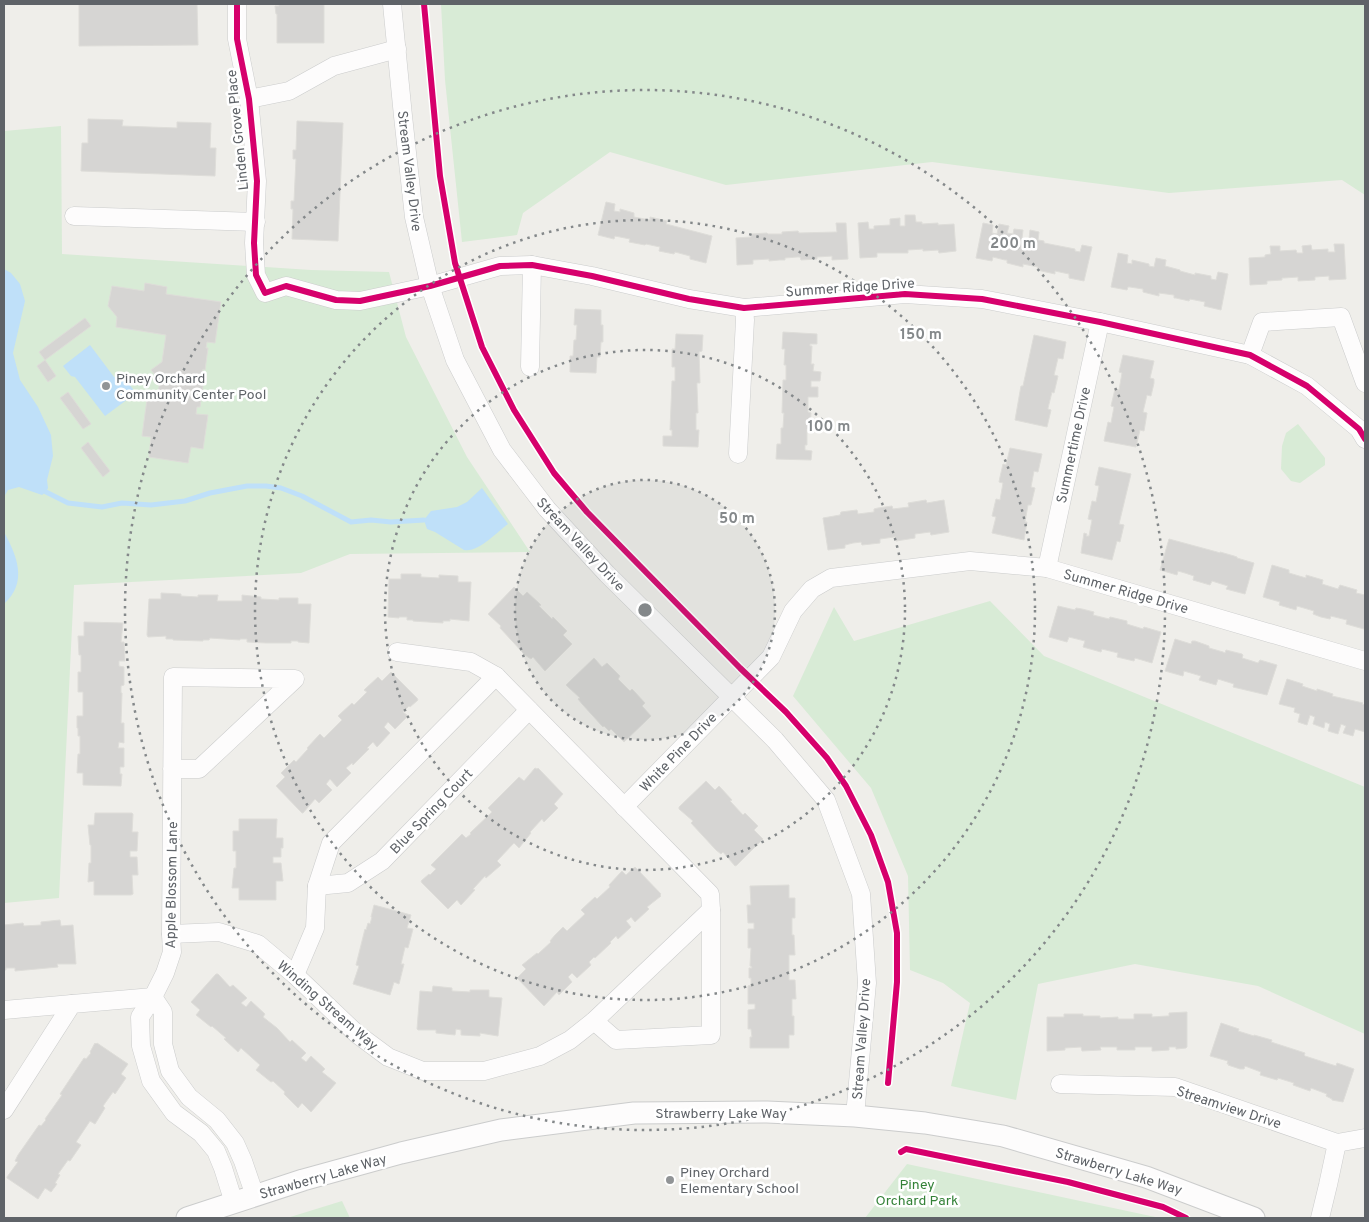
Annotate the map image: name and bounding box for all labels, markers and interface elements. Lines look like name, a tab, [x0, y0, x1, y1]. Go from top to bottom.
street label: Linden Grove Place	[224, 69, 253, 191]
street label: Stream Valley Drive	[393, 110, 424, 233]
text: 200 m	[990, 235, 1036, 254]
street label: Summer Ridge Drive	[785, 276, 915, 301]
text: 150 m	[900, 326, 942, 345]
place label: Piney Orchard Community Center Pool	[116, 371, 266, 404]
marker: Piney Orchard Community Center Pool	[100, 380, 112, 392]
street label: Summertime Drive	[1054, 386, 1095, 505]
text: 100 m	[808, 418, 850, 437]
street label: Stream Valley Drive	[532, 495, 628, 595]
text: 50 m	[719, 510, 755, 529]
street label: Summer Ridge Drive	[1061, 566, 1190, 618]
centre of rings	[636, 601, 654, 619]
street label: White Pine Drive	[637, 710, 721, 796]
street label: Blue Spring Court	[387, 766, 477, 858]
street label: Apple Blossom Lane	[163, 821, 182, 949]
street label: Winding Stream Way	[273, 958, 381, 1055]
street label: Stream Valley Drive	[850, 978, 875, 1100]
street label: Streamview Drive	[1174, 1083, 1283, 1133]
street label: Strawberry Lake Way	[655, 1106, 787, 1123]
street label: Strawberry Lake Way	[1053, 1145, 1184, 1200]
street label: Strawberry Lake Way	[258, 1151, 389, 1204]
place label: Piney Orchard Elementary School	[680, 1165, 799, 1198]
marker: Piney Orchard Elementary School	[664, 1174, 676, 1186]
park label: Piney Orchard Park	[875, 1177, 959, 1210]

